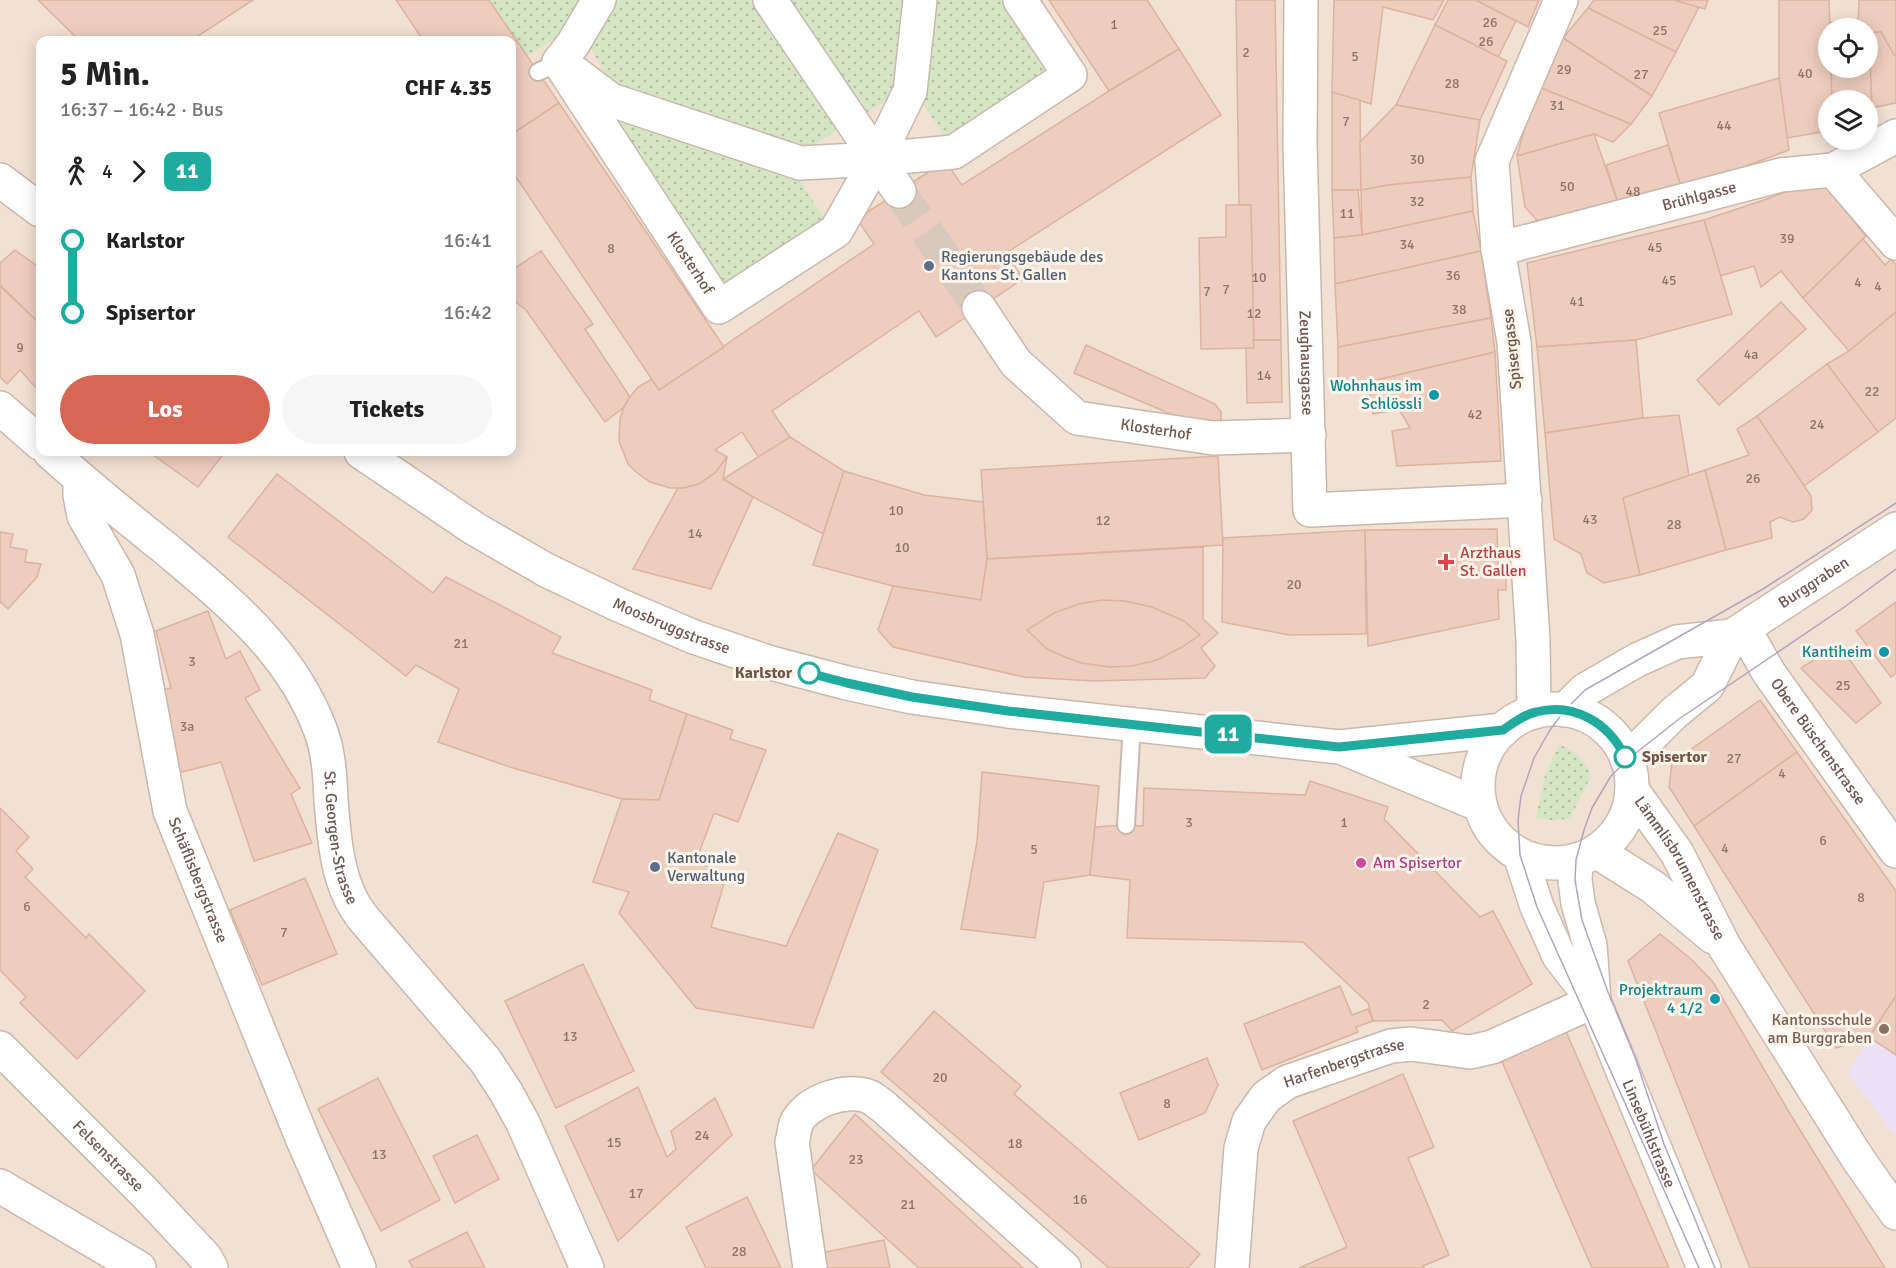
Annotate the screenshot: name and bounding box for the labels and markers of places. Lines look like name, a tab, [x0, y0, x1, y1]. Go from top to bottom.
place label: Regierungsgebäude des Kantons St. Gallen	[941, 247, 1103, 285]
marker: Regierungsgebäude des Kantons St. Gallen	[922, 259, 936, 273]
place label: Wohnhaus im Schlössli	[1330, 376, 1422, 414]
marker: Wohnhaus im Schlössli	[1427, 388, 1441, 402]
place label: Arzthaus St. Gallen	[1460, 543, 1526, 581]
marker: Arzthaus St. Gallen	[1437, 553, 1455, 571]
place label: Kantiheim	[1802, 642, 1872, 662]
marker: Kantiheim	[1877, 645, 1891, 659]
marker: Karlstor	[798, 662, 820, 684]
place label: Karlstor	[735, 663, 793, 683]
marker: Spisertor	[1614, 746, 1636, 768]
place label: Spisertor	[1642, 747, 1707, 767]
place label: Kantonale Verwaltung	[667, 848, 745, 886]
place label: Am Spisertor	[1373, 853, 1462, 873]
marker: Am Spisertor	[1354, 856, 1368, 870]
marker: Kantonale Verwaltung	[648, 860, 662, 874]
place label: Projektraum 4 1/2	[1619, 980, 1703, 1018]
marker: Projektraum 4 1/2	[1708, 992, 1722, 1006]
place label: Kantonsschule am Burggraben	[1767, 1010, 1872, 1048]
marker: Kantonsschule am Burggraben	[1877, 1022, 1891, 1036]

